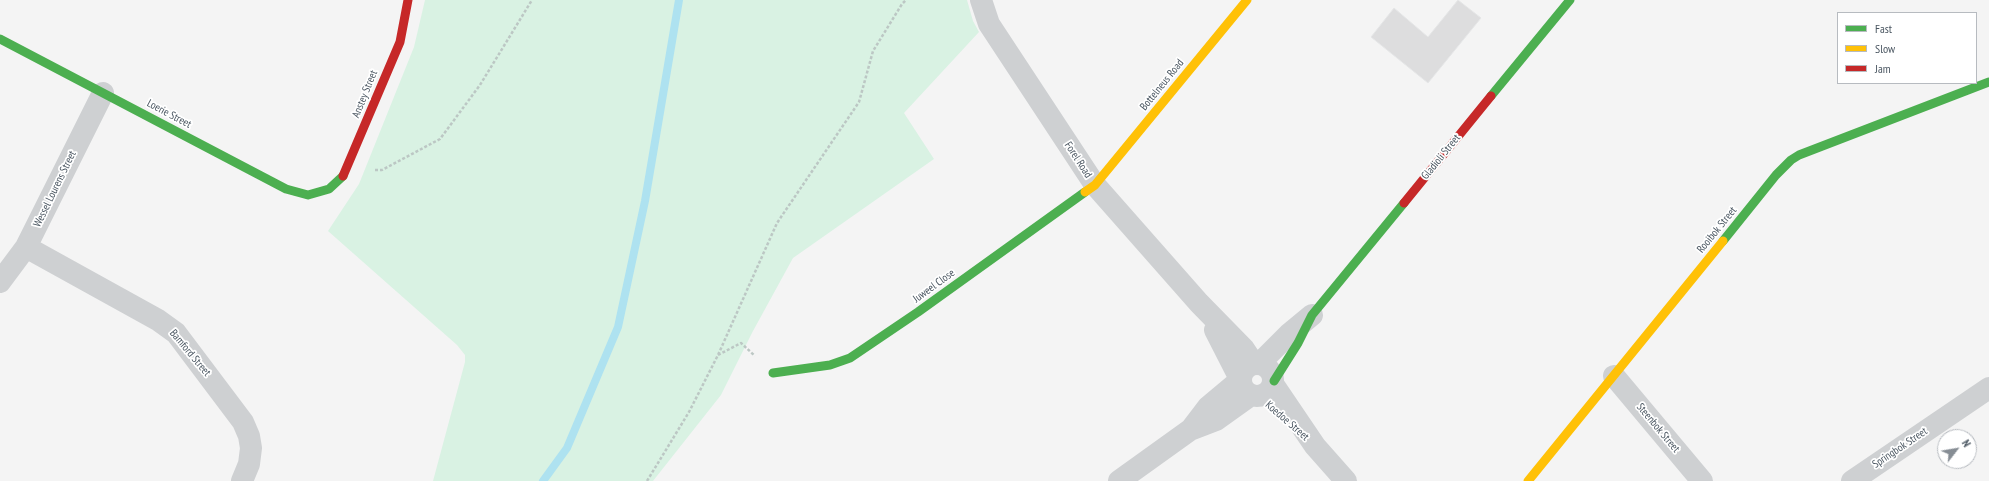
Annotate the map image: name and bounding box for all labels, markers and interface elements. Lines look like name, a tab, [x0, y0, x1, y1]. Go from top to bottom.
legend	[1837, 12, 1977, 84]
text: Fast	[1875, 21, 1892, 36]
text: Slow	[1875, 41, 1895, 56]
street label: Bottelneus Road	[1137, 57, 1187, 113]
text: Jam	[1875, 61, 1891, 76]
street label: Anstey Street	[349, 68, 381, 120]
street label: Loerie Street	[145, 97, 193, 131]
street label: Gladioli Street	[1419, 132, 1463, 182]
street label: Forel Road	[1061, 139, 1095, 181]
street label: Wessel Lourens Street	[31, 149, 79, 229]
street label: Rooibok Street	[1694, 204, 1740, 256]
street label: Juweel Close	[911, 266, 957, 306]
street label: Bamford Street	[167, 327, 213, 379]
street label: Koedoe Street	[1263, 398, 1311, 444]
street label: Steenbok Street	[1634, 401, 1682, 455]
street label: Springbok Street	[1870, 425, 1930, 471]
north arrow	[1937, 429, 1977, 469]
text: N	[1959, 437, 1974, 449]

